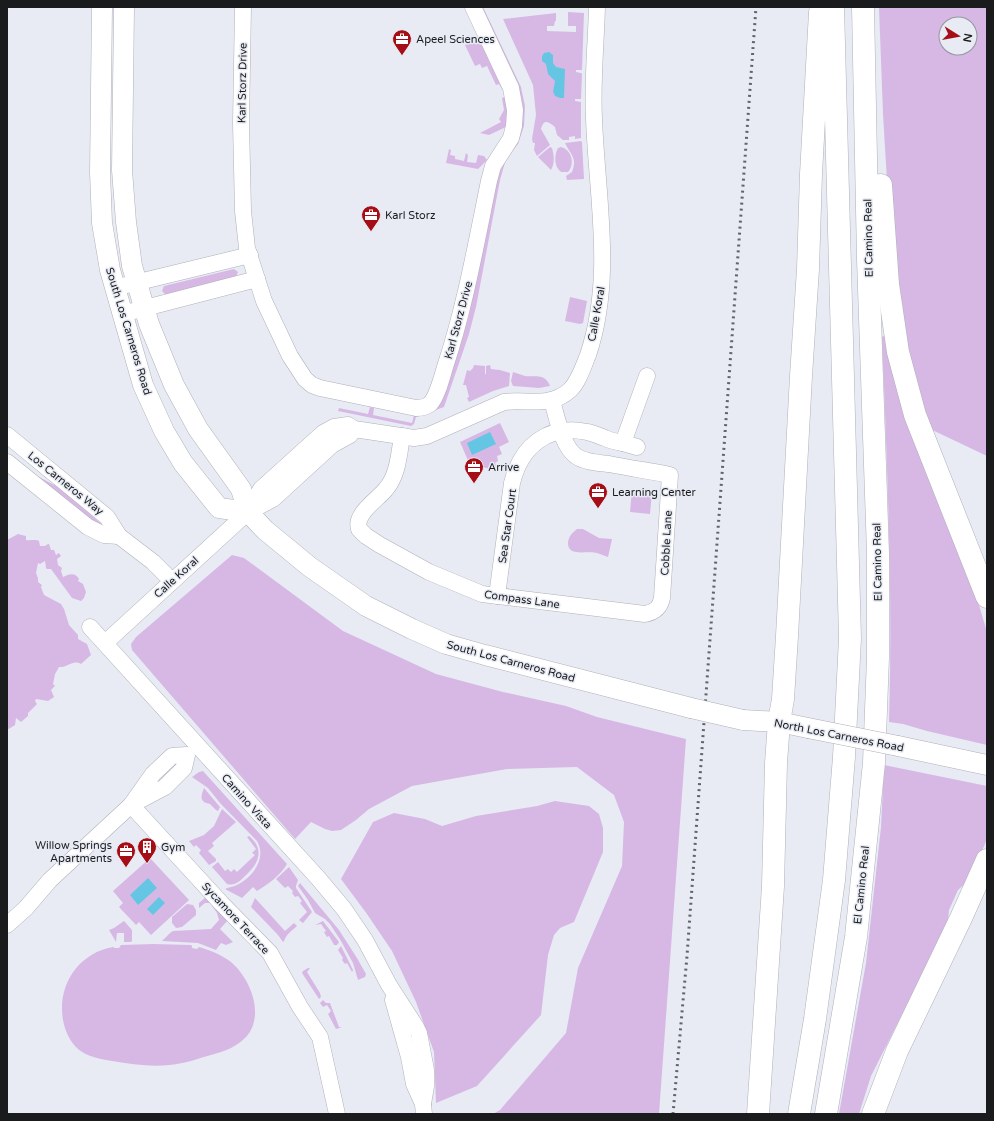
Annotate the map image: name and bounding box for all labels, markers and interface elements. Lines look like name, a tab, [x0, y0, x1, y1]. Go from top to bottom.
north arrow	[938, 16, 978, 56]
office icon: Apeel Sciences	[391, 28, 413, 56]
text: N	[960, 32, 975, 43]
place label: Apeel Sciences	[416, 33, 495, 46]
street label: Karl Storz Drive	[235, 43, 250, 123]
street label: El Camino Real	[861, 199, 876, 277]
office icon: Karl Storz	[360, 204, 382, 232]
place label: Karl Storz	[385, 209, 436, 222]
street label: South Los Carneros Road	[103, 266, 154, 396]
street label: Karl Storz Drive	[442, 280, 475, 361]
street label: Calle Koral	[585, 286, 608, 343]
street label: Los Carneros Way	[25, 449, 106, 518]
office icon: Arrive	[463, 456, 485, 484]
place label: Arrive	[488, 461, 519, 474]
office icon: Learning Center	[587, 481, 609, 509]
place label: Learning Center	[612, 486, 697, 499]
street label: Sea Star Court	[496, 488, 519, 564]
street label: Cobble Lane	[658, 510, 675, 576]
street label: El Camino Real	[870, 523, 885, 601]
street label: Calle Koral	[151, 554, 201, 601]
street label: Compass Lane	[483, 588, 561, 611]
street label: South Los Carneros Road	[445, 638, 577, 685]
street label: North Los Carneros Road	[773, 717, 905, 754]
street label: Camino Vista	[219, 771, 274, 831]
building icon: Gym	[136, 836, 158, 864]
place label: Willow Springs Apartments	[35, 839, 112, 865]
office icon: Willow Springs Apartments	[115, 840, 137, 868]
place label: Gym	[161, 841, 185, 854]
street label: El Camino Real	[851, 845, 872, 925]
street label: Sycamore Terrace	[199, 880, 272, 957]

